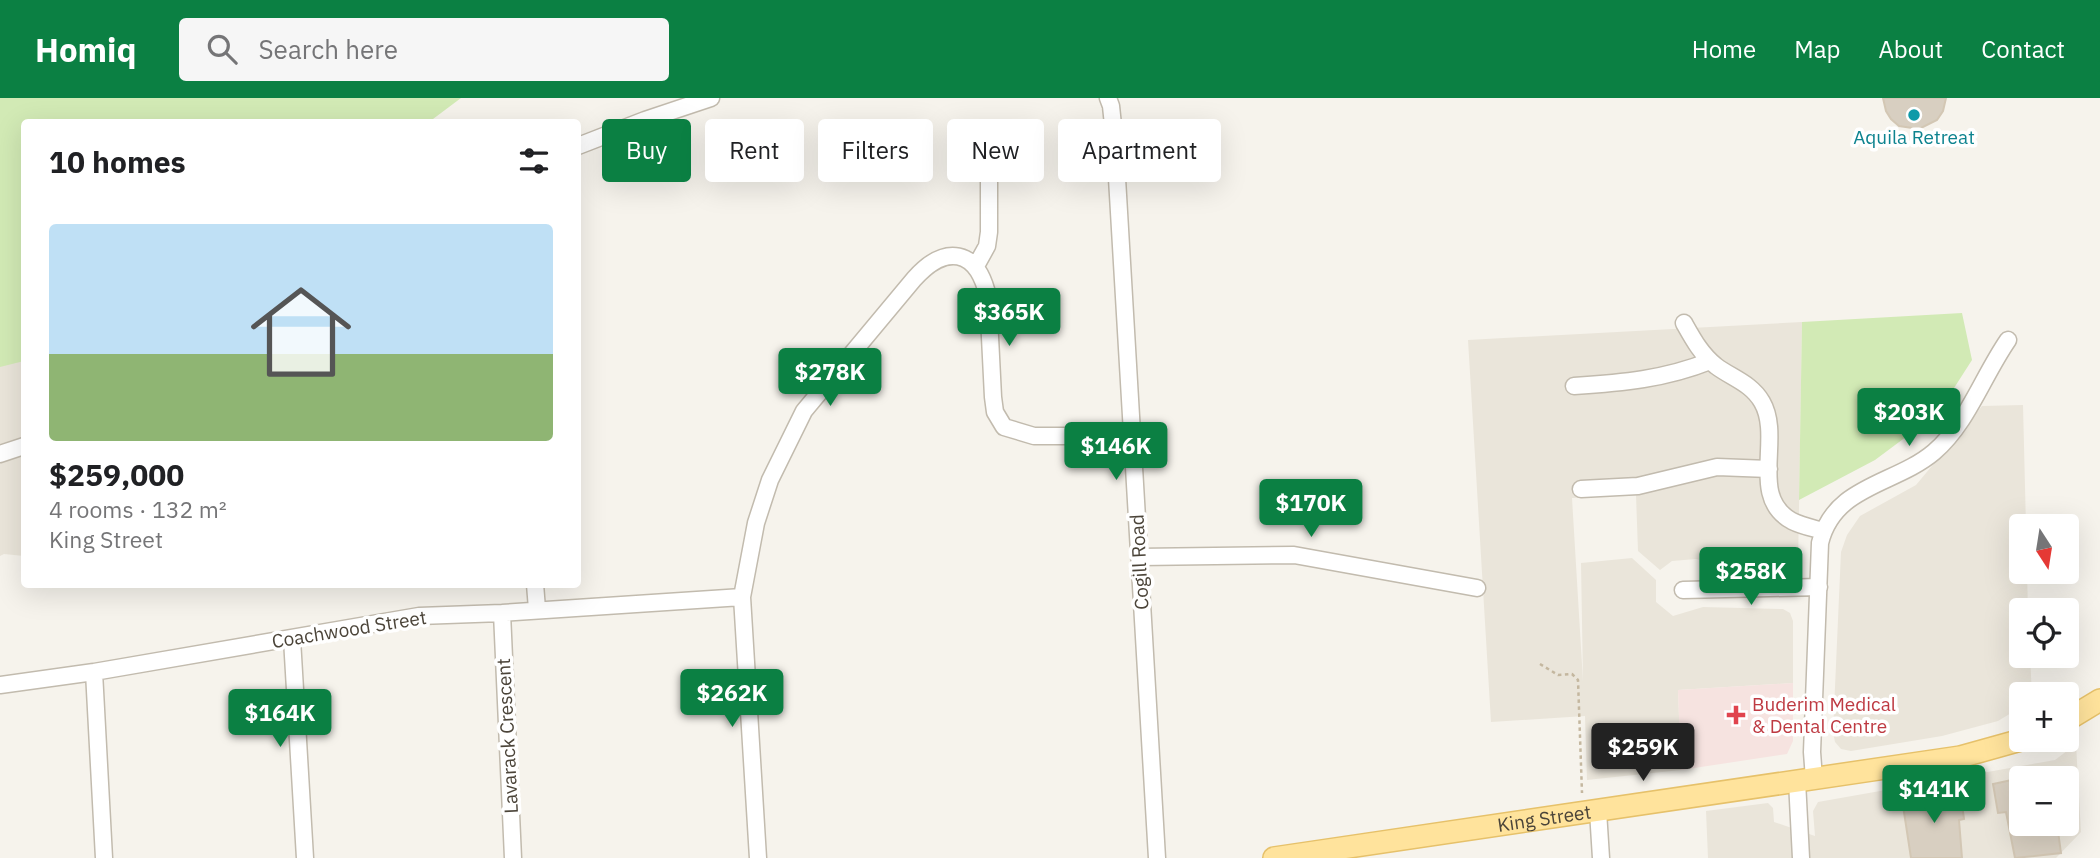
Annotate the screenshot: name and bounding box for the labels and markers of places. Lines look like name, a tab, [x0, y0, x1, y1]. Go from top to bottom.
marker: Aquila Retreat	[1906, 107, 1922, 123]
place label: Aquila Retreat	[1853, 125, 1975, 149]
pin: $365K	[960, 288, 1058, 348]
pin: $278K	[781, 348, 879, 408]
pin: $203K	[1860, 388, 1958, 448]
pin: $146K	[1067, 422, 1165, 482]
pin: $170K	[1262, 480, 1360, 539]
pin: $258K	[1702, 547, 1800, 607]
pin: $262K	[683, 670, 781, 729]
pin: $164K	[231, 690, 329, 749]
place label: Buderim Medical & Dental Centre	[1752, 692, 1896, 738]
marker: Buderim Medical & Dental Centre	[1726, 705, 1746, 725]
pin: $259K	[1594, 724, 1692, 783]
pin: $141K	[1885, 766, 1983, 825]

